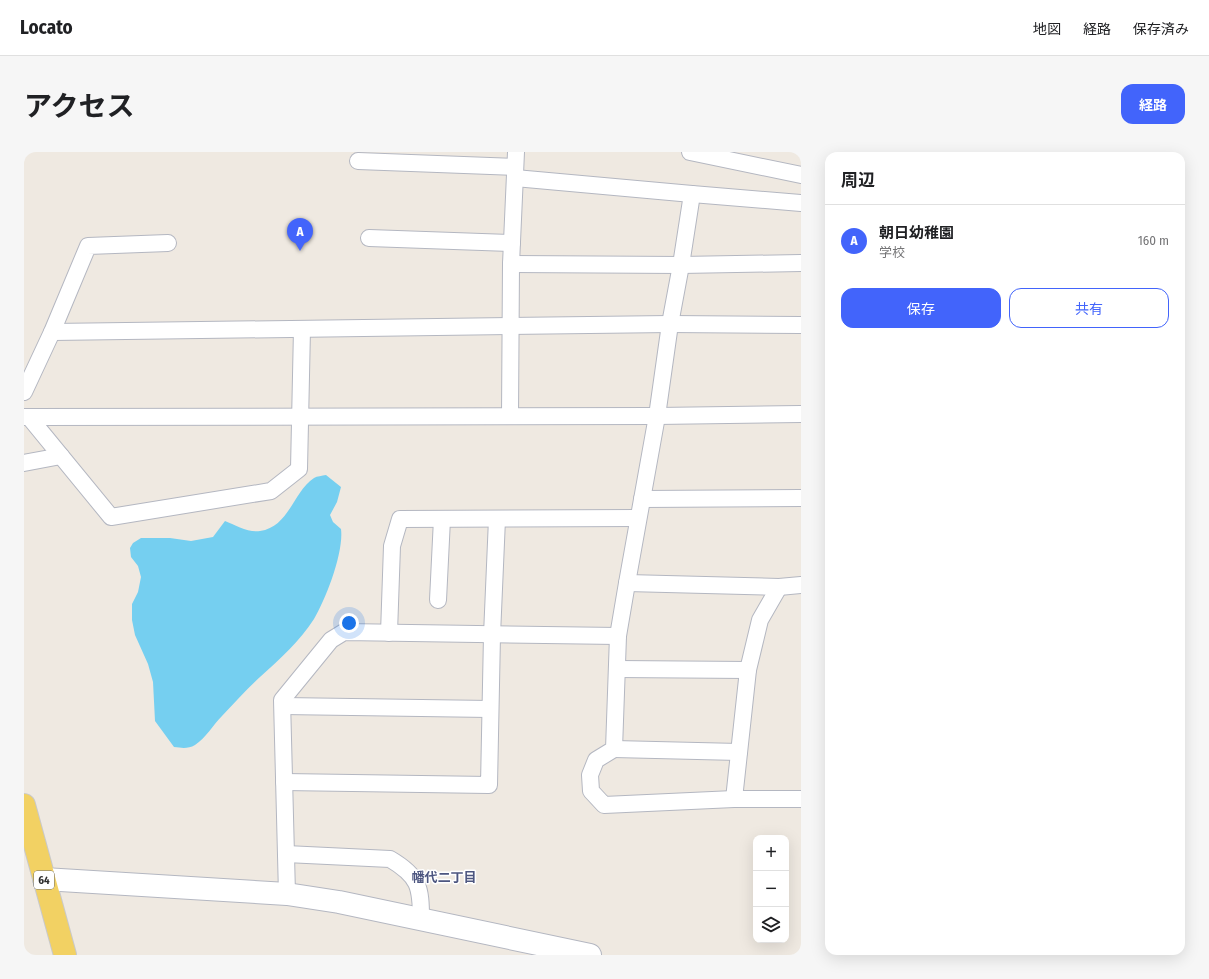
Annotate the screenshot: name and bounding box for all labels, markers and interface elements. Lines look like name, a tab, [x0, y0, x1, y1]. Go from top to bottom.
text: Locato	[20, 16, 73, 39]
text: 地図	[1033, 21, 1061, 38]
text: 経路	[1083, 21, 1111, 38]
text: 保存済み	[1133, 21, 1189, 38]
button: 経路	[1121, 84, 1185, 124]
text: アクセス	[24, 90, 135, 123]
text: 周辺	[841, 170, 875, 191]
pin: A	[287, 218, 313, 251]
text: 朝日幼稚園	[879, 224, 954, 242]
text: A	[850, 233, 858, 248]
text: 160 m	[1138, 233, 1169, 248]
text: 学校	[879, 245, 905, 260]
button: 保存	[841, 288, 1001, 328]
button: 共有	[1009, 288, 1169, 328]
your location	[339, 613, 359, 633]
map controls	[753, 835, 789, 943]
button: +	[753, 835, 789, 871]
district label: 幡代二丁目	[411, 870, 477, 885]
road number: 64	[34, 871, 54, 889]
button: −	[753, 871, 789, 907]
button: layers	[753, 907, 789, 943]

